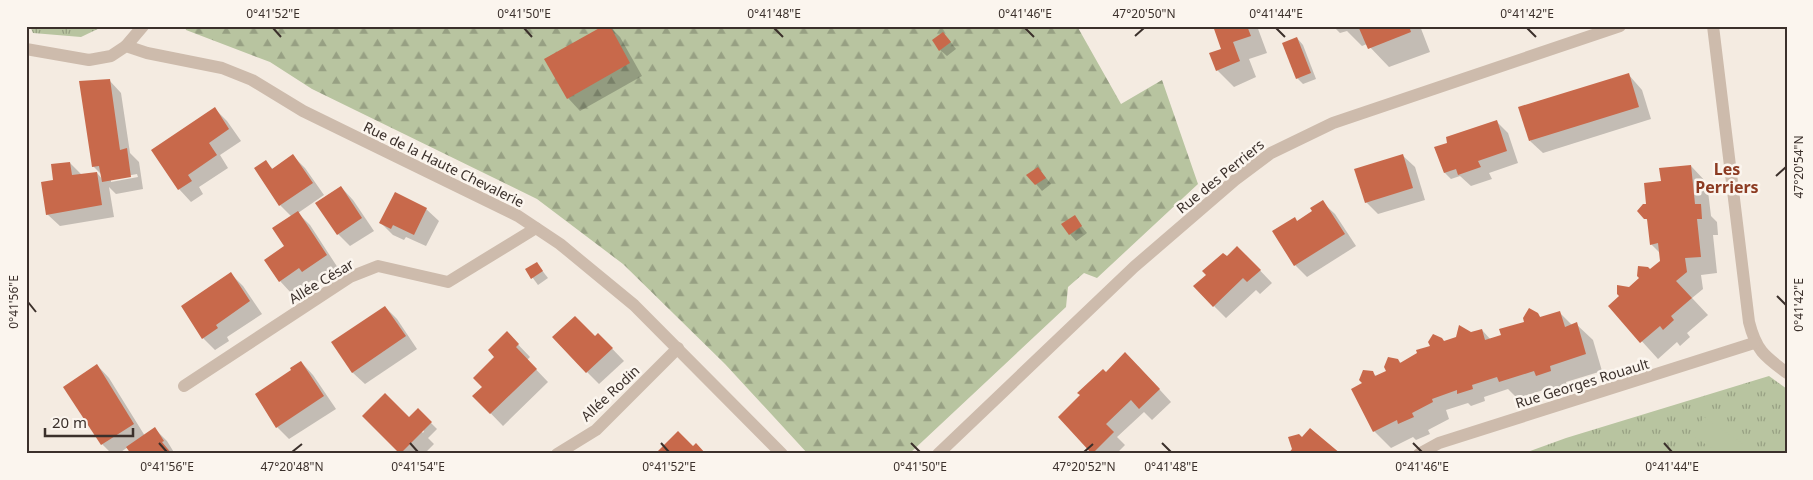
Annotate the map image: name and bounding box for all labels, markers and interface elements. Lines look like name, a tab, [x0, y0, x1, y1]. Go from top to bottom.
text: 0°41'52"E	[246, 5, 300, 22]
text: 0°41'50"E	[497, 5, 551, 22]
text: 0°41'48"E	[747, 5, 801, 22]
text: 0°41'46"E	[998, 5, 1052, 22]
text: 47°20'50"N	[1112, 5, 1176, 22]
text: 0°41'44"E	[1249, 5, 1303, 22]
text: 0°41'42"E	[1500, 5, 1554, 22]
street label: Rue de la Haute Chevalerie	[361, 117, 528, 211]
street label: Rue des Perriers	[1172, 135, 1268, 217]
text: 47°20'54"N	[1790, 135, 1807, 199]
district label: Les Perriers	[1695, 158, 1759, 198]
street label: Allée César	[285, 254, 357, 308]
text: 0°41'56"E	[5, 275, 22, 329]
text: 0°41'42"E	[1790, 278, 1807, 332]
street label: Rue Georges Rouault	[1513, 354, 1651, 412]
street label: Allée Rodin	[577, 361, 643, 425]
scale bar	[45, 405, 132, 437]
text: 20 m	[52, 412, 87, 432]
text: 0°41'56"E	[140, 458, 194, 475]
text: 47°20'48"N	[260, 458, 324, 475]
text: 0°41'54"E	[391, 458, 445, 475]
text: 0°41'52"E	[642, 458, 696, 475]
text: 0°41'50"E	[893, 458, 947, 475]
text: 47°20'52"N	[1052, 458, 1116, 475]
text: 0°41'48"E	[1144, 458, 1198, 475]
text: 0°41'46"E	[1395, 458, 1449, 475]
text: 0°41'44"E	[1645, 458, 1699, 475]

